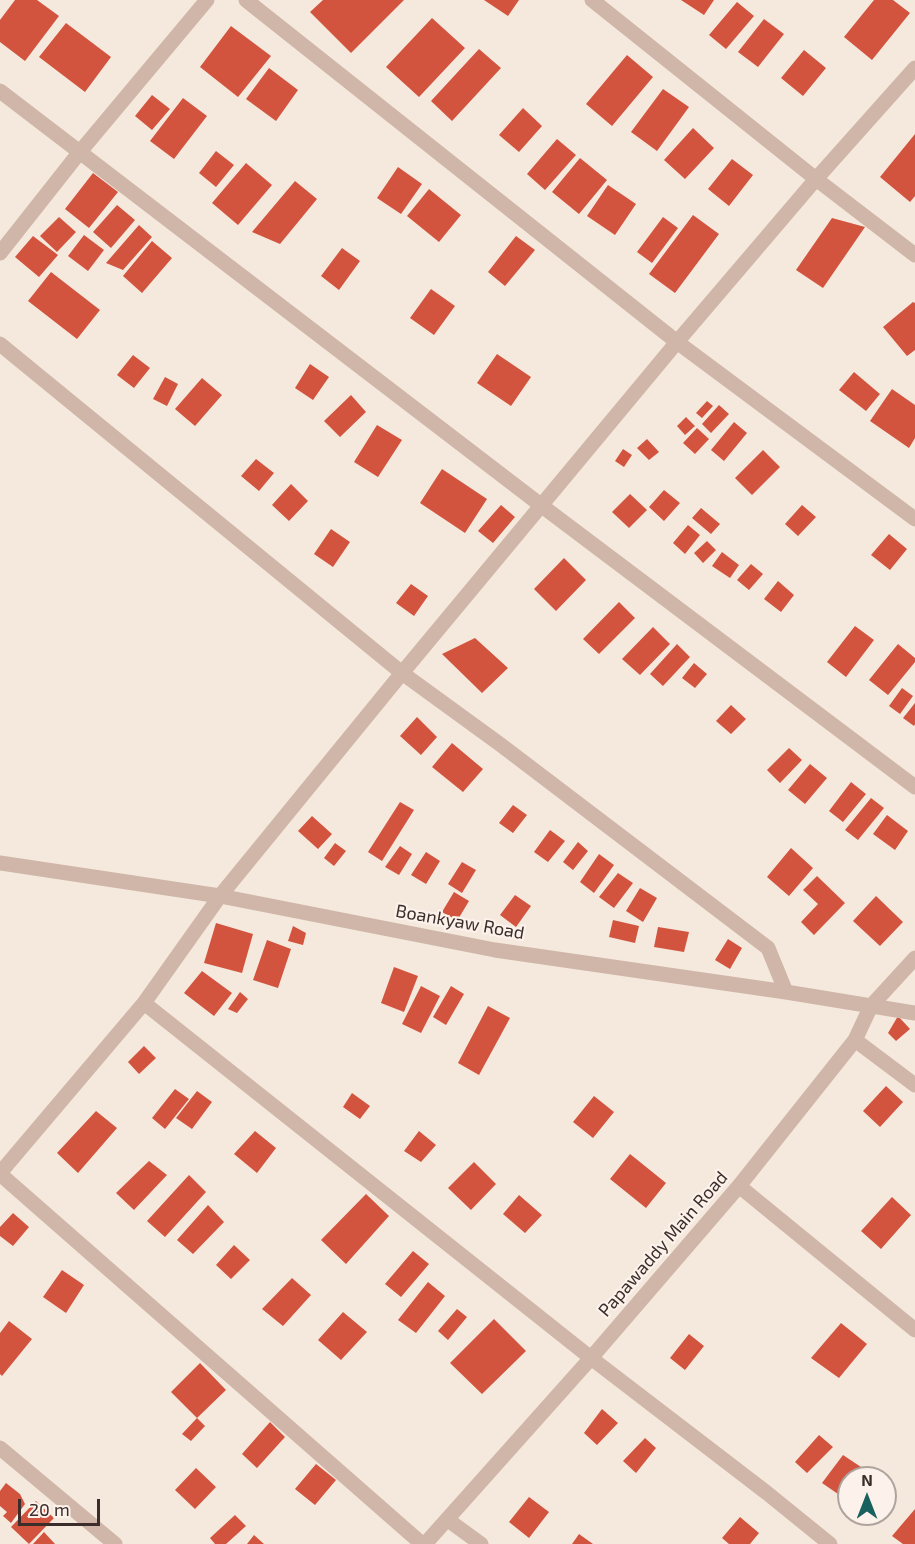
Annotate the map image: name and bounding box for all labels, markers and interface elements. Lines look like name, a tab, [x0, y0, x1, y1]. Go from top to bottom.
street label: Boankyaw Road	[394, 900, 526, 944]
street label: Papawaddy Main Road	[594, 1167, 732, 1321]
north arrow	[837, 1466, 897, 1526]
text: N	[861, 1470, 873, 1489]
scale bar	[21, 1487, 104, 1525]
text: 20 m	[29, 1498, 70, 1520]

